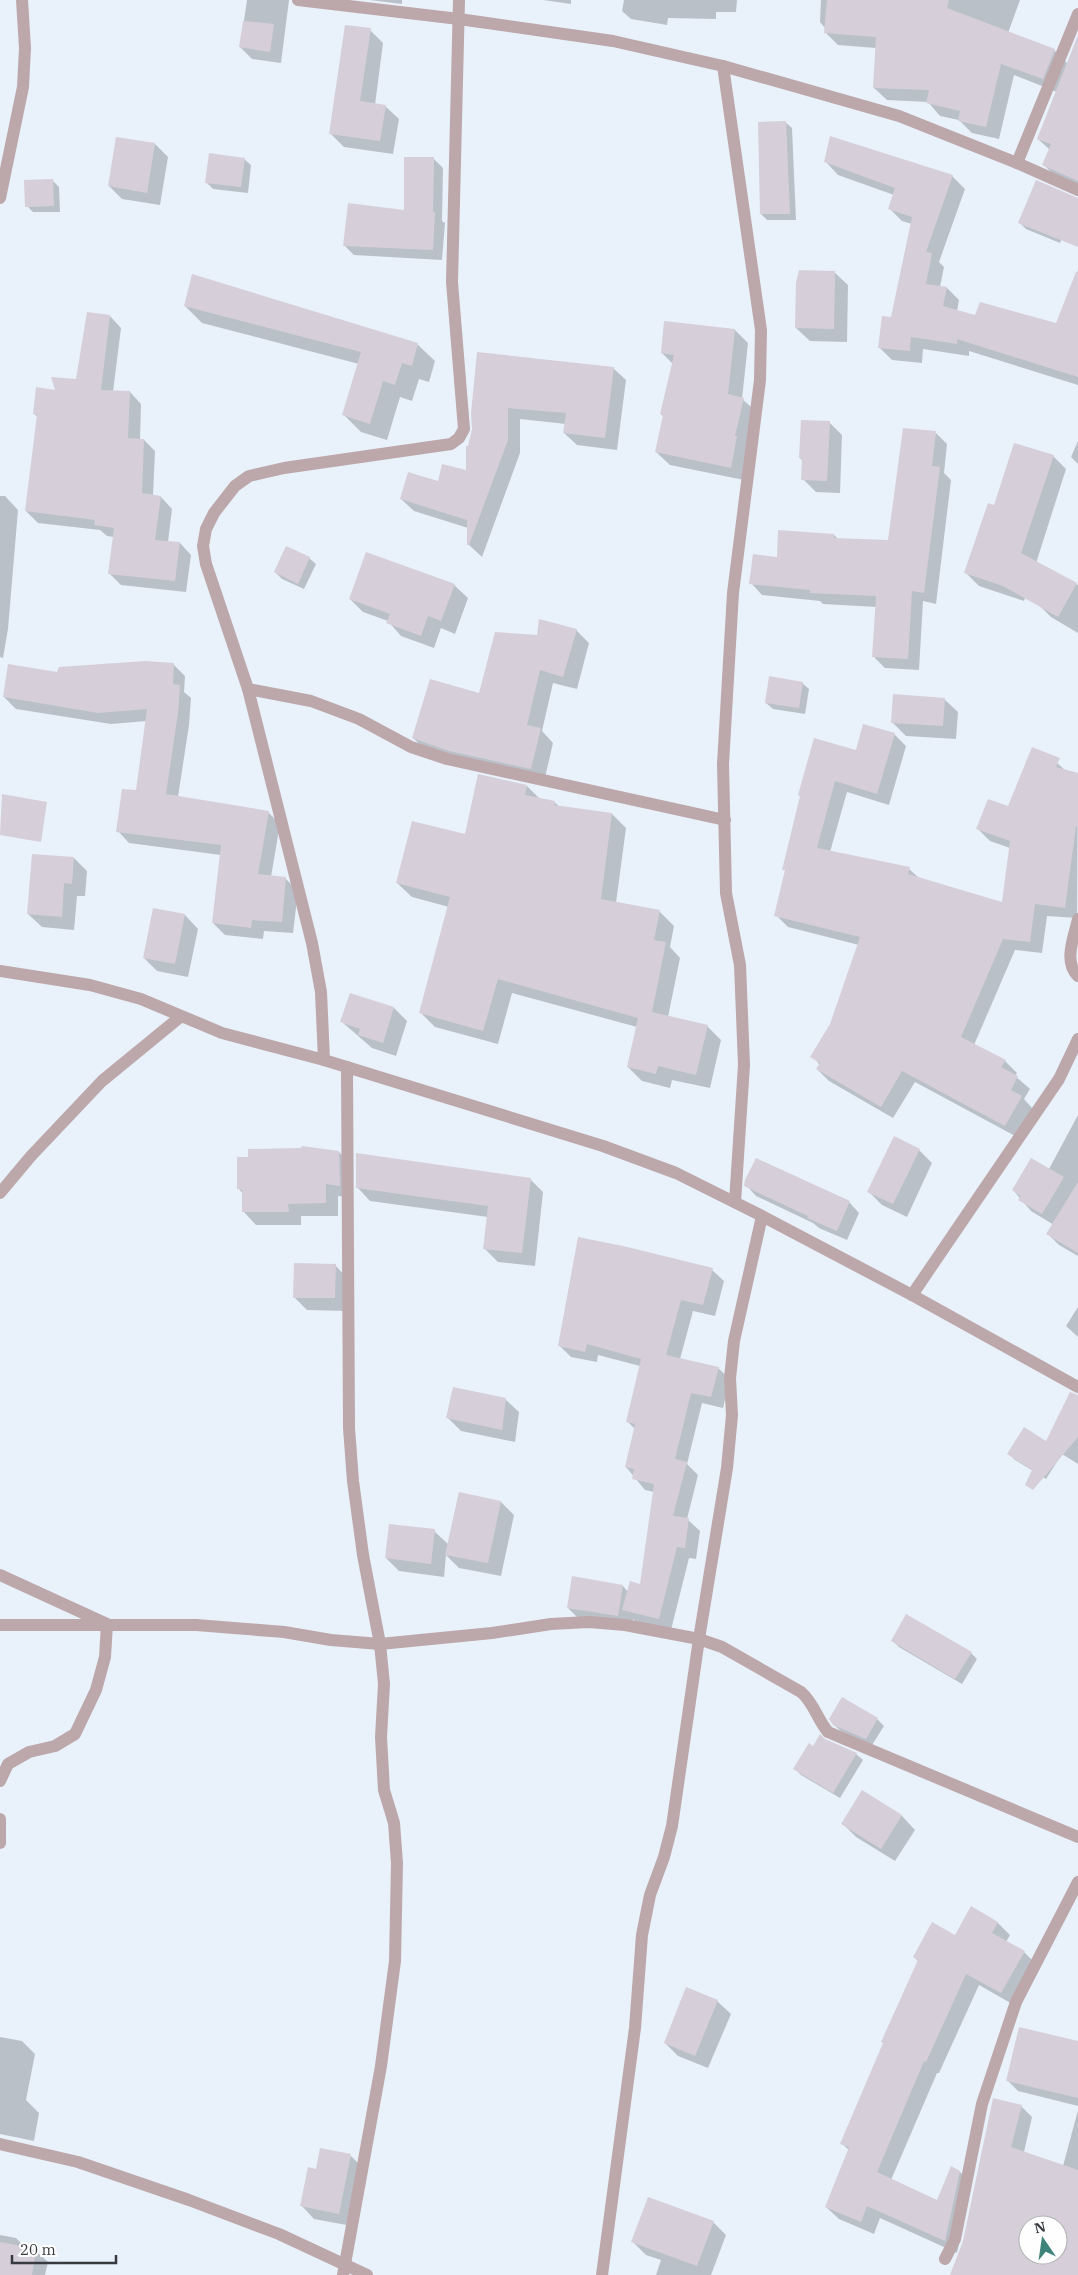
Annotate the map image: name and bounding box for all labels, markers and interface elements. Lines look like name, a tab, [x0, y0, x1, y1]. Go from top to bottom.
north arrow	[1018, 2215, 1068, 2265]
text: N	[1033, 2217, 1047, 2237]
scale bar	[12, 2232, 116, 2264]
text: 20 m	[20, 2240, 56, 2259]

